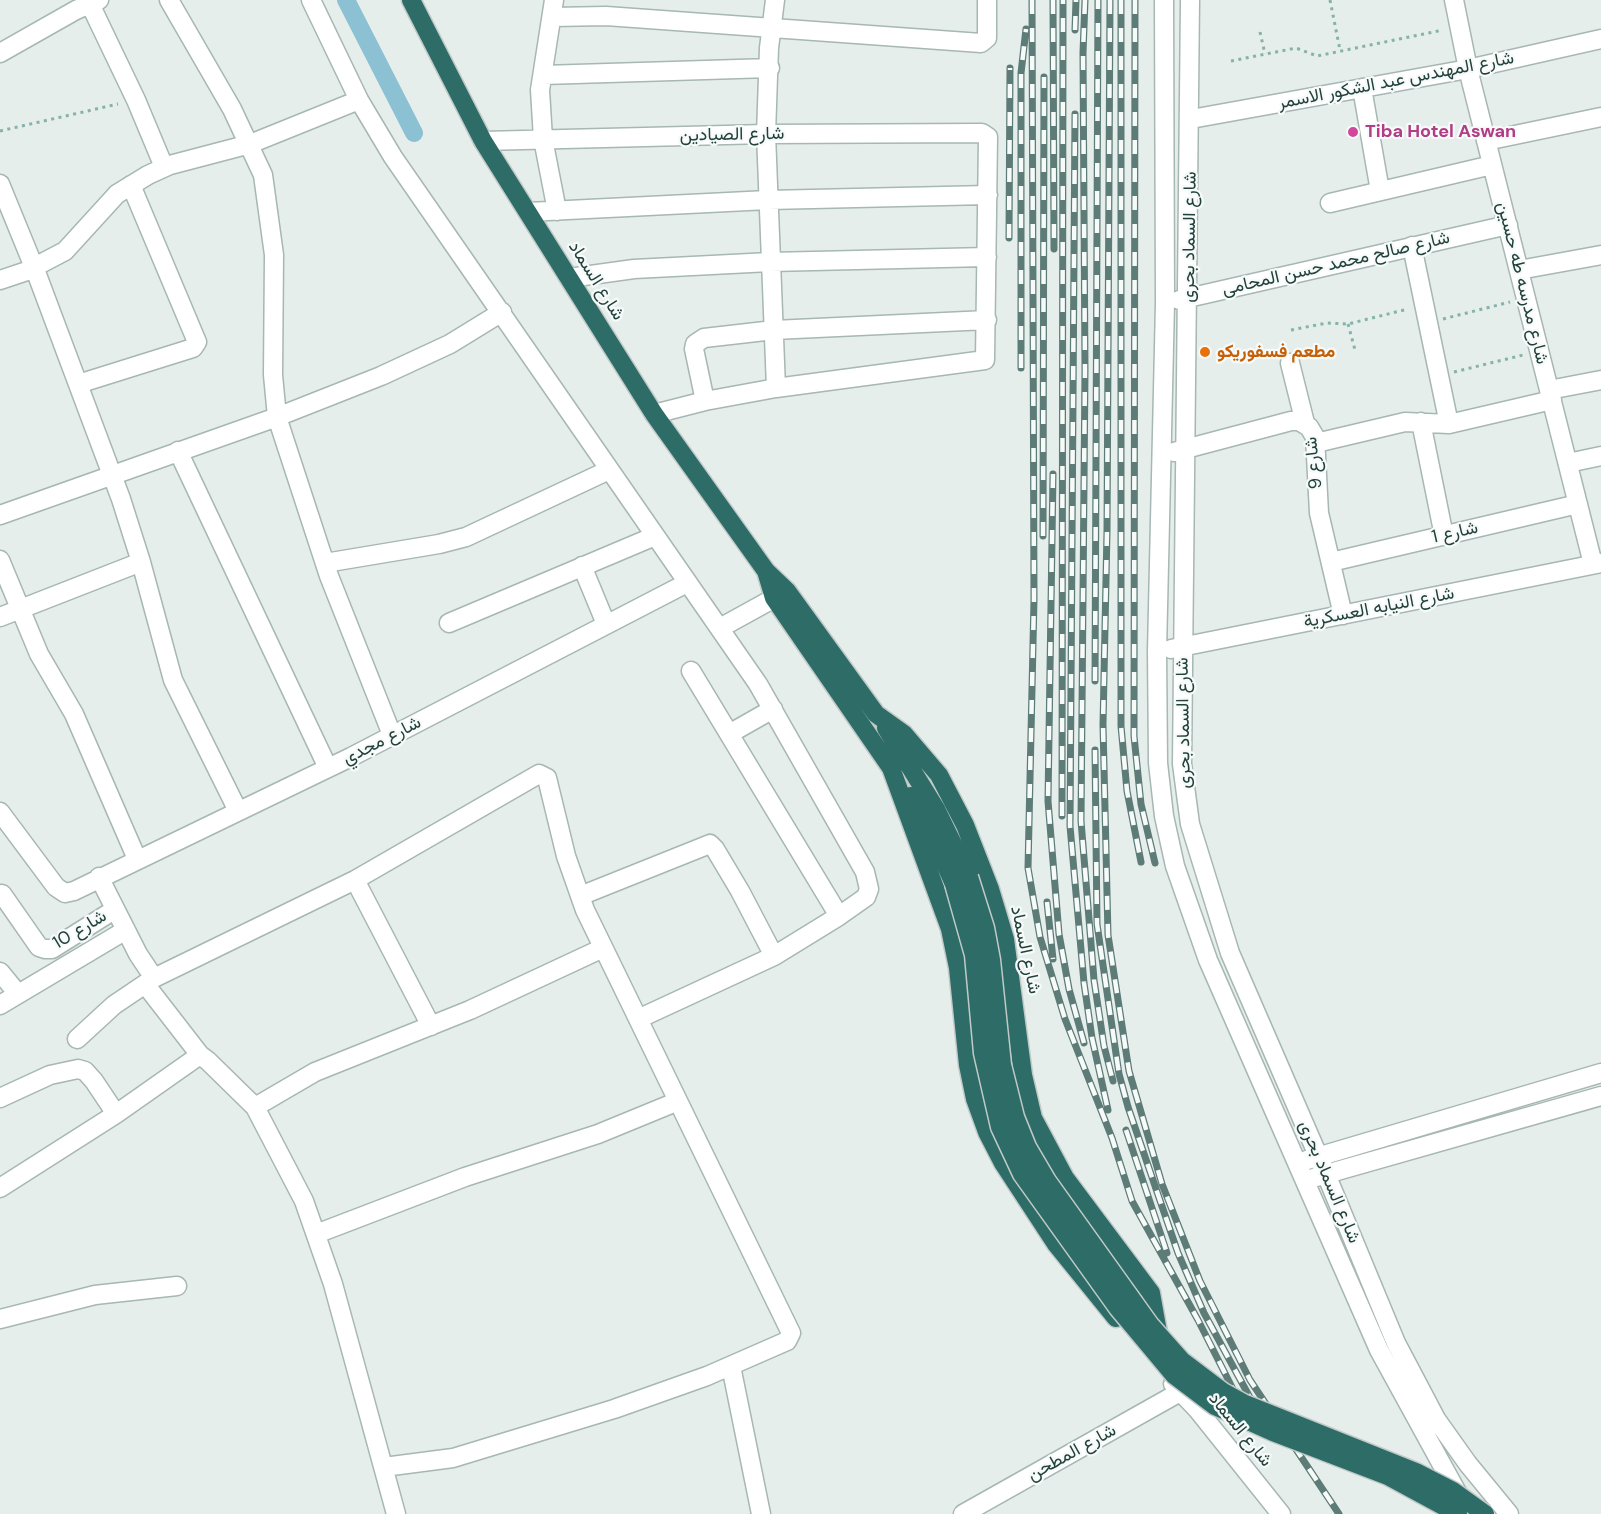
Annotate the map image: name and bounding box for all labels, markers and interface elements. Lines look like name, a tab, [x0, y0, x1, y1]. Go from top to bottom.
street label: شارع المهندس عبد الشكور الاسمر	[1276, 48, 1516, 114]
place label: Tiba Hotel Aswan	[1365, 121, 1516, 143]
street label: شارع الصيادين	[679, 123, 785, 147]
marker: Tiba Hotel Aswan	[1346, 125, 1360, 139]
street label: شارع السماد بحرى	[1178, 171, 1202, 303]
street label: شارع مدرسه طه حسين	[1491, 200, 1553, 366]
street label: شارع صالح محمد حسن المحامى	[1220, 227, 1452, 301]
street label: شارع السماد	[563, 237, 629, 325]
place label: مطعم فسفوريكو	[1217, 341, 1335, 363]
marker: مطعم فسفوريكو	[1198, 345, 1212, 359]
street label: شارع 9	[1301, 436, 1327, 490]
street label: شارع 1	[1430, 517, 1480, 549]
street label: شارع النيابه العسكرية	[1302, 583, 1456, 633]
street label: شارع السماد بحرى	[1172, 657, 1196, 789]
street label: شارع مجدي	[339, 712, 425, 770]
street label: شارع السماد	[1005, 904, 1045, 996]
street label: شارع 10	[49, 906, 111, 954]
street label: شارع السماد بحرى	[1293, 1117, 1365, 1247]
street label: شارع السماد	[1204, 1389, 1276, 1471]
street label: شارع المطحن	[1024, 1420, 1120, 1486]

